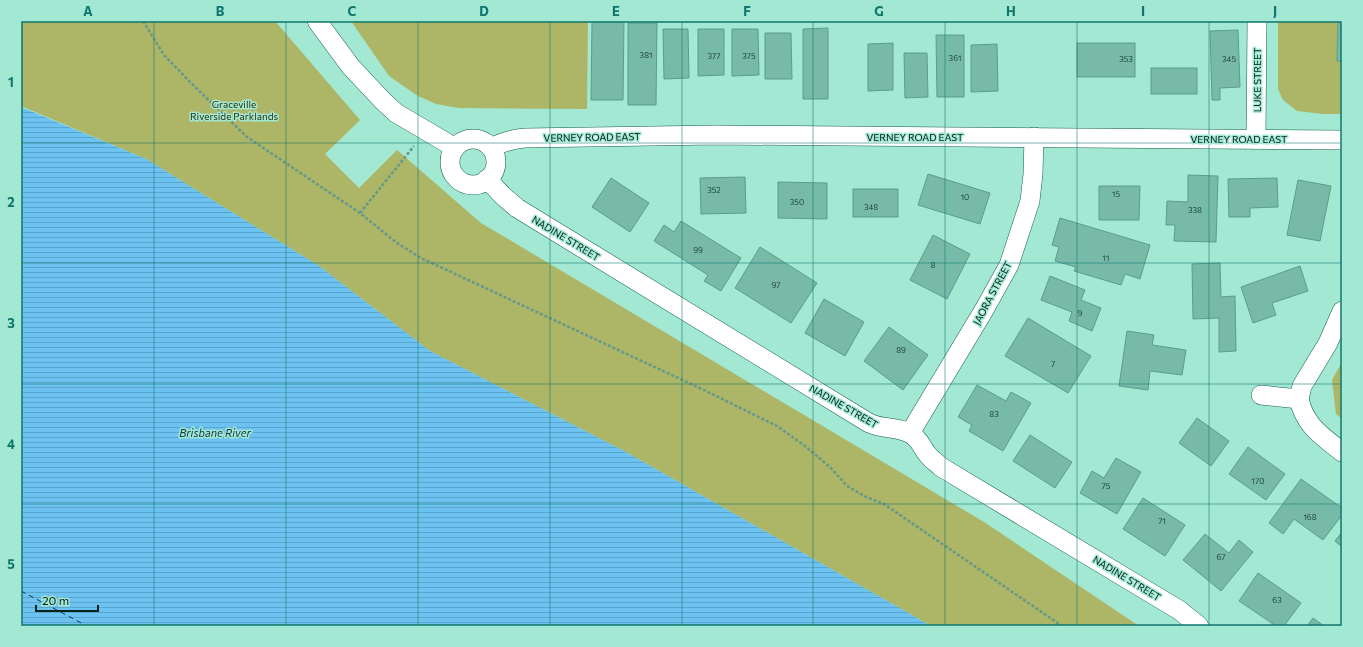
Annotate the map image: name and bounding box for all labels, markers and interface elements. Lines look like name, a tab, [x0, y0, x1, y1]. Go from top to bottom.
text: A	[83, 3, 93, 19]
text: B	[216, 3, 225, 19]
text: C	[348, 3, 357, 19]
text: D	[479, 3, 489, 19]
text: E	[612, 3, 620, 19]
text: F	[743, 3, 751, 19]
text: G	[874, 3, 884, 19]
text: H	[1006, 3, 1016, 19]
text: I	[1141, 3, 1145, 19]
text: J	[1273, 3, 1277, 19]
street label: LUKE STREET	[1251, 47, 1263, 112]
house number: 381	[640, 50, 652, 60]
house number: 377	[708, 51, 720, 61]
house number: 375	[742, 51, 756, 61]
house number: 361	[949, 53, 961, 63]
house number: 353	[1119, 54, 1133, 64]
house number: 345	[1222, 54, 1236, 64]
text: 1	[8, 74, 14, 90]
park label: Graceville Riverside Parklands	[190, 98, 279, 122]
street label: VERNEY ROAD EAST	[543, 130, 641, 144]
street label: VERNEY ROAD EAST	[867, 131, 964, 143]
street label: VERNEY ROAD EAST	[1191, 133, 1288, 145]
house number: 352	[707, 185, 721, 195]
house number: 15	[1112, 189, 1120, 199]
house number: 10	[961, 192, 969, 202]
text: 2	[7, 194, 15, 210]
house number: 350	[790, 197, 804, 207]
house number: 348	[864, 202, 878, 212]
house number: 338	[1188, 205, 1202, 215]
street label: NADINE STREET	[530, 213, 603, 263]
house number: 99	[693, 245, 703, 255]
house number: 11	[1103, 253, 1109, 263]
street label: JAORA STREET	[970, 259, 1014, 327]
house number: 8	[931, 260, 936, 270]
house number: 97	[771, 280, 781, 290]
house number: 9	[1078, 308, 1083, 318]
text: 3	[7, 315, 15, 331]
house number: 89	[896, 345, 906, 355]
house number: 7	[1051, 359, 1055, 369]
street label: NADINE STREET	[808, 382, 881, 431]
house number: 83	[989, 409, 999, 419]
water label: Brisbane River	[179, 426, 251, 439]
text: 4	[7, 436, 15, 452]
house number: 170	[1252, 476, 1264, 486]
house number: 75	[1102, 481, 1111, 491]
house number: 168	[1303, 512, 1317, 522]
house number: 71	[1158, 516, 1166, 526]
house number: 67	[1216, 552, 1226, 562]
street label: NADINE STREET	[1091, 553, 1164, 603]
text: 5	[7, 556, 15, 572]
scale bar	[36, 587, 98, 613]
text: 20 m	[42, 593, 69, 607]
house number: 63	[1272, 595, 1282, 605]

